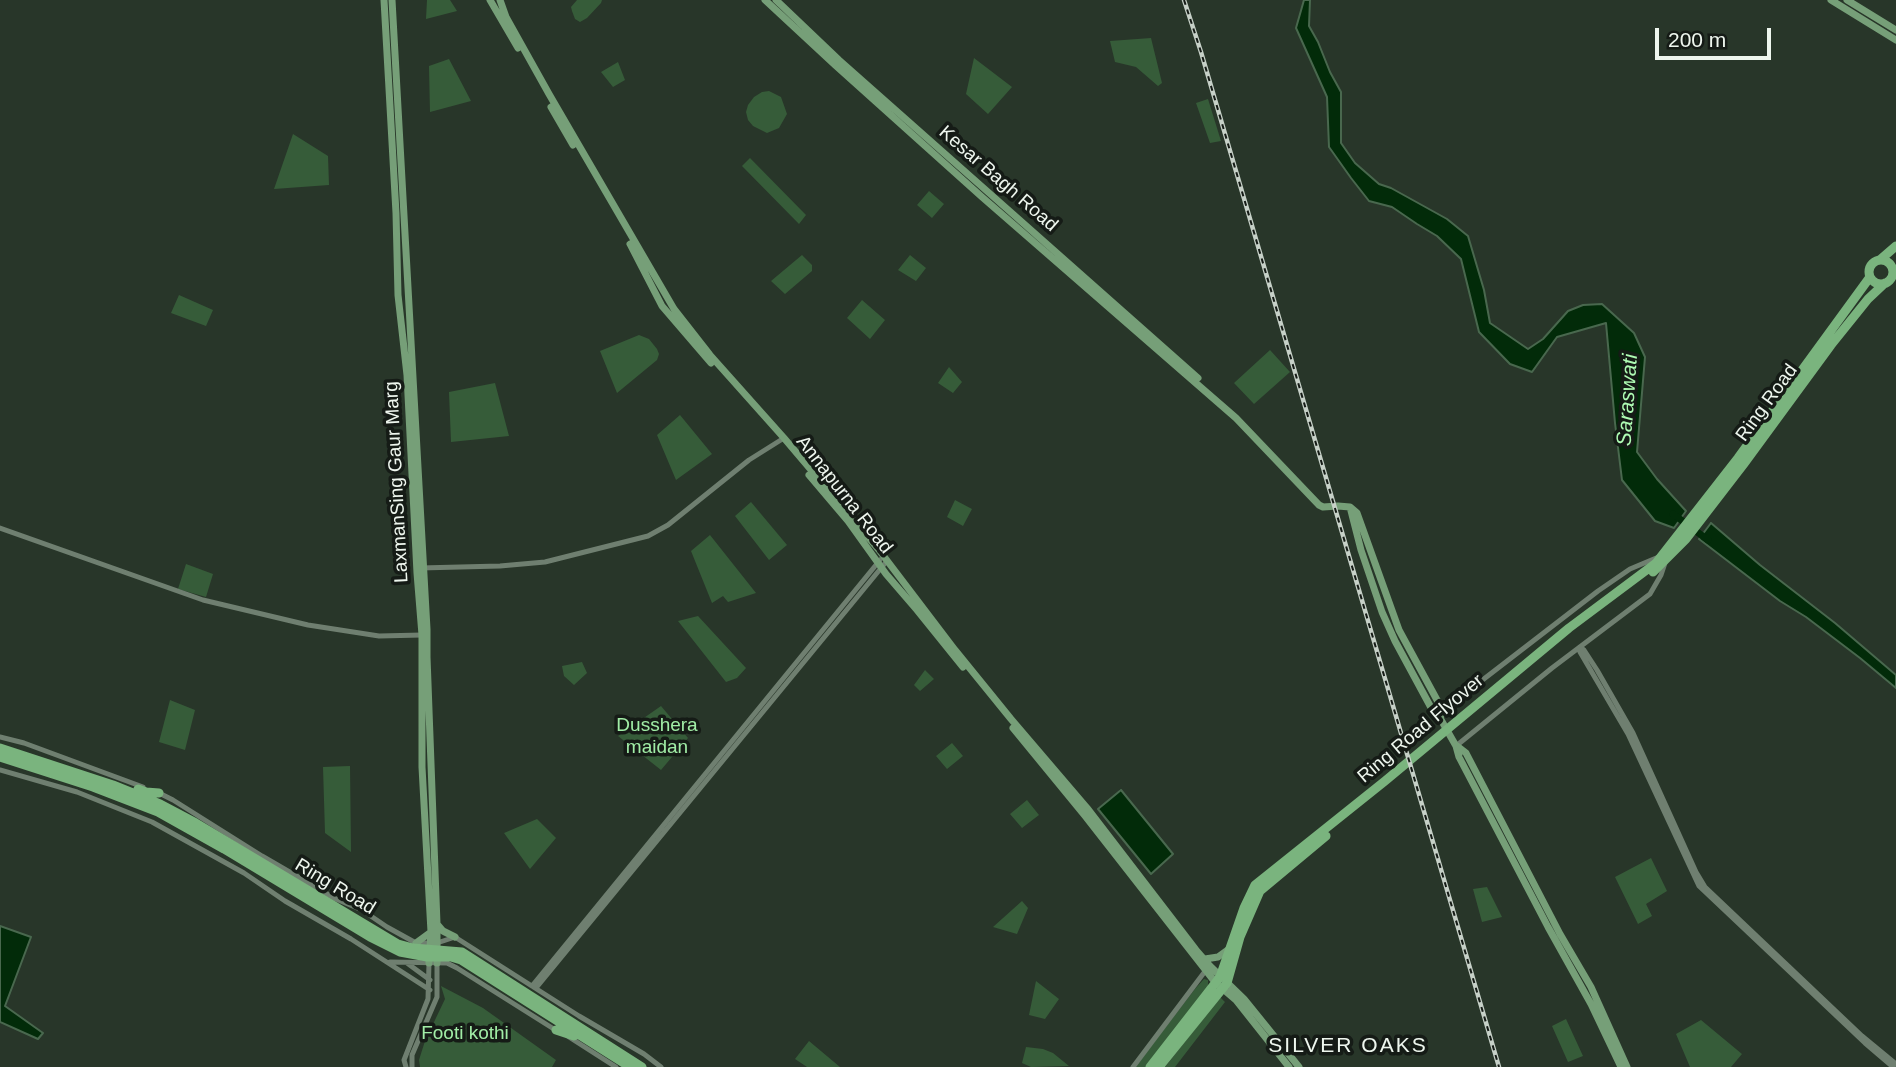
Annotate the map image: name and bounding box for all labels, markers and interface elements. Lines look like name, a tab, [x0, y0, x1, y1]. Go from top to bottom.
scale bar	[1658, 14, 1773, 58]
text: 200 m	[1668, 28, 1726, 51]
street label: Kesar Bagh Road	[934, 121, 1062, 237]
water label: Saraswati	[1612, 353, 1644, 447]
street label: Ring Road	[1731, 360, 1803, 446]
street label: LaxmanSing Gaur Marg	[380, 381, 414, 583]
street label: Annapurna Road	[791, 431, 897, 559]
street label: Ring Road Flyover	[1353, 670, 1489, 788]
park label: Dusshera maidan	[616, 715, 698, 759]
street label: Ring Road	[291, 854, 379, 920]
park label: Footi kothi	[421, 1023, 509, 1045]
district label: SILVER OAKS	[1270, 1033, 1426, 1059]

